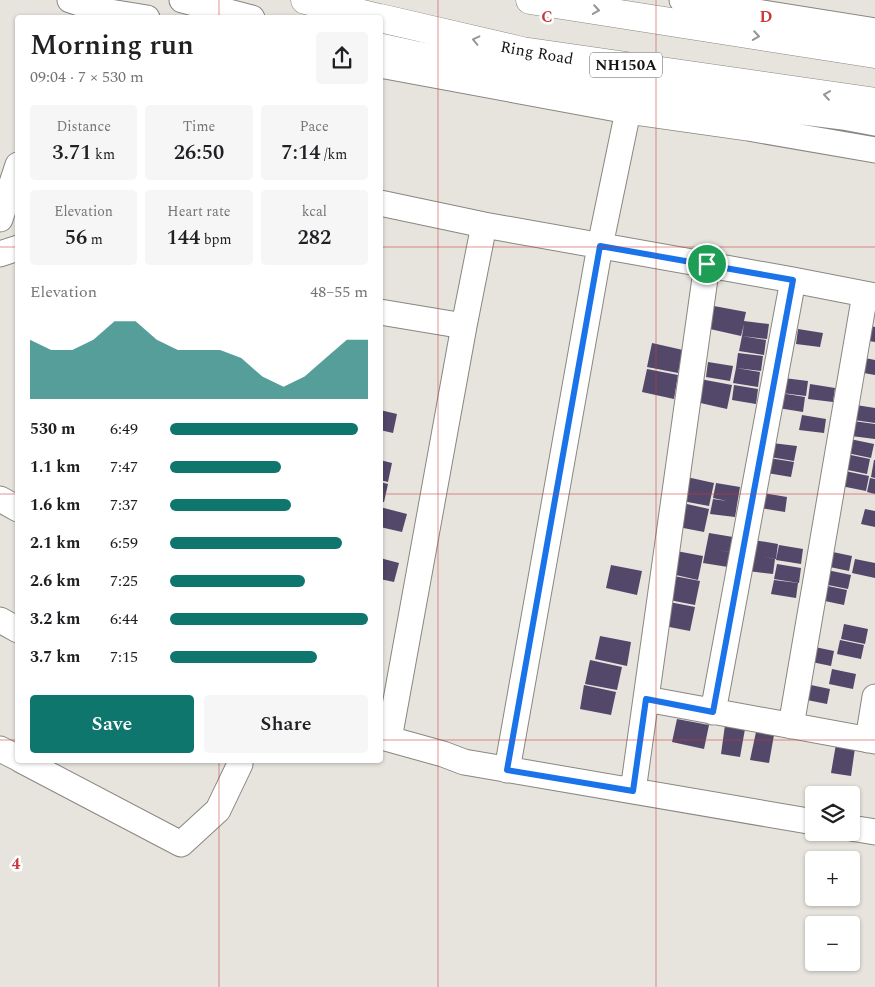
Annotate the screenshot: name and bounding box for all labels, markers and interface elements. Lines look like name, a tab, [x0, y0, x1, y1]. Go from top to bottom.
text: C	[541, 5, 553, 29]
one-way arrow	[592, 5, 600, 15]
text: D	[760, 5, 773, 29]
text: Morning run	[30, 24, 194, 67]
one-way arrow	[752, 30, 761, 40]
button: share	[316, 32, 368, 84]
one-way arrow	[472, 35, 481, 46]
street label: Ring Road	[498, 35, 575, 71]
road number: NH150A	[590, 52, 662, 78]
text: 09:04 · 7 × 530 m	[30, 65, 144, 89]
one-way arrow	[822, 90, 831, 100]
text: Distance	[56, 116, 111, 137]
text: Time	[183, 116, 215, 137]
text: Pace	[300, 116, 329, 137]
text: 3.71	[52, 137, 92, 169]
text: 26:50	[174, 137, 224, 169]
text: 7:14	[281, 137, 321, 169]
text: km	[92, 144, 115, 165]
text: /km	[321, 144, 347, 165]
text: Elevation	[54, 201, 113, 222]
text: Heart rate	[167, 201, 231, 222]
text: kcal	[302, 201, 327, 222]
text: 56	[65, 222, 87, 254]
text: 144	[166, 222, 200, 254]
text: 282	[297, 222, 331, 254]
text: m	[87, 229, 103, 250]
text: bpm	[200, 229, 232, 250]
pin	[686, 243, 728, 285]
icon: arrive	[693, 250, 721, 278]
text: Elevation	[30, 280, 97, 304]
text: 48–55 m	[310, 280, 368, 304]
text: 530 m	[30, 417, 75, 441]
text: 6:49	[110, 417, 138, 441]
text: 1.1 km	[30, 455, 80, 479]
text: 7:47	[110, 455, 138, 479]
text: 1.6 km	[30, 493, 80, 517]
text: 7:37	[110, 493, 138, 517]
text: 2.1 km	[30, 531, 80, 555]
text: 6:59	[110, 531, 138, 555]
text: 2.6 km	[30, 569, 80, 593]
text: 7:25	[110, 569, 138, 593]
text: 3.2 km	[30, 607, 80, 631]
text: 6:44	[110, 607, 138, 631]
text: 3.7 km	[30, 645, 80, 669]
text: 7:15	[110, 645, 138, 669]
button: Save	[30, 695, 194, 753]
button: Share	[204, 695, 368, 753]
map controls	[805, 786, 860, 971]
button: layers	[805, 786, 860, 841]
button: +	[805, 851, 860, 906]
text: 4	[12, 852, 21, 876]
button: −	[805, 916, 860, 971]

